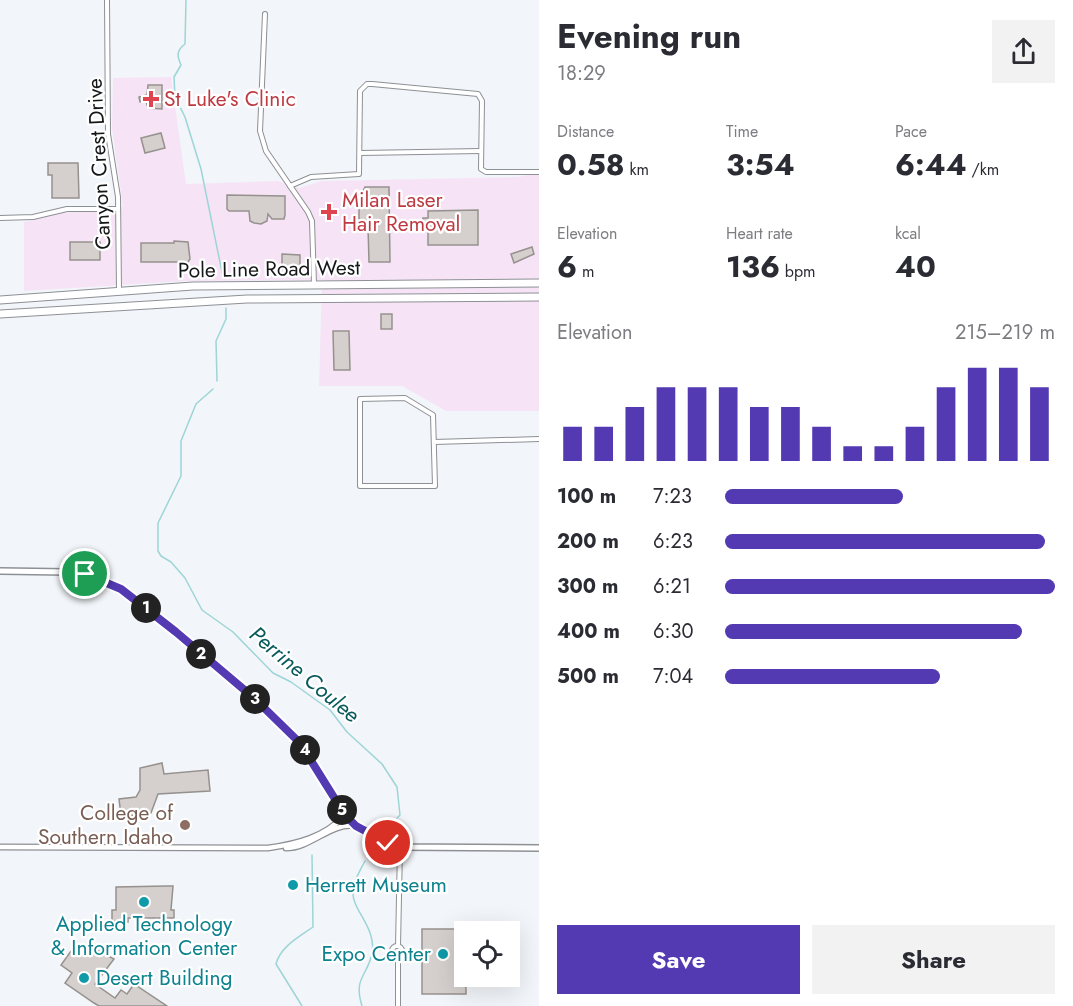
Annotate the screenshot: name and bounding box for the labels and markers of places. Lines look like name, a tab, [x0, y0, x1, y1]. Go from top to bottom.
place label: St Luke's Clinic	[164, 84, 296, 114]
marker: St Luke's Clinic	[142, 90, 160, 108]
place label: Milan Laser Hair Removal	[342, 185, 460, 239]
marker: Milan Laser Hair Removal	[320, 203, 338, 221]
pin	[59, 548, 110, 599]
pin: 1	[131, 593, 161, 623]
pin: 2	[186, 639, 216, 669]
pin: 3	[240, 684, 270, 714]
pin: 4	[290, 735, 320, 765]
pin: 5	[327, 795, 357, 825]
place label: College of Southern Idaho	[38, 798, 174, 852]
pin	[362, 817, 413, 868]
marker: College of Southern Idaho	[178, 818, 192, 832]
place label: Herrett Museum	[305, 870, 447, 900]
marker: Herrett Museum	[286, 878, 300, 892]
marker: Applied Technology & Information Center	[137, 895, 151, 909]
place label: Applied Technology & Information Center	[51, 909, 238, 963]
place label: Expo Center	[322, 939, 432, 969]
marker: Expo Center	[436, 947, 450, 961]
place label: Desert Building	[96, 963, 232, 993]
marker: Desert Building	[77, 971, 91, 985]

